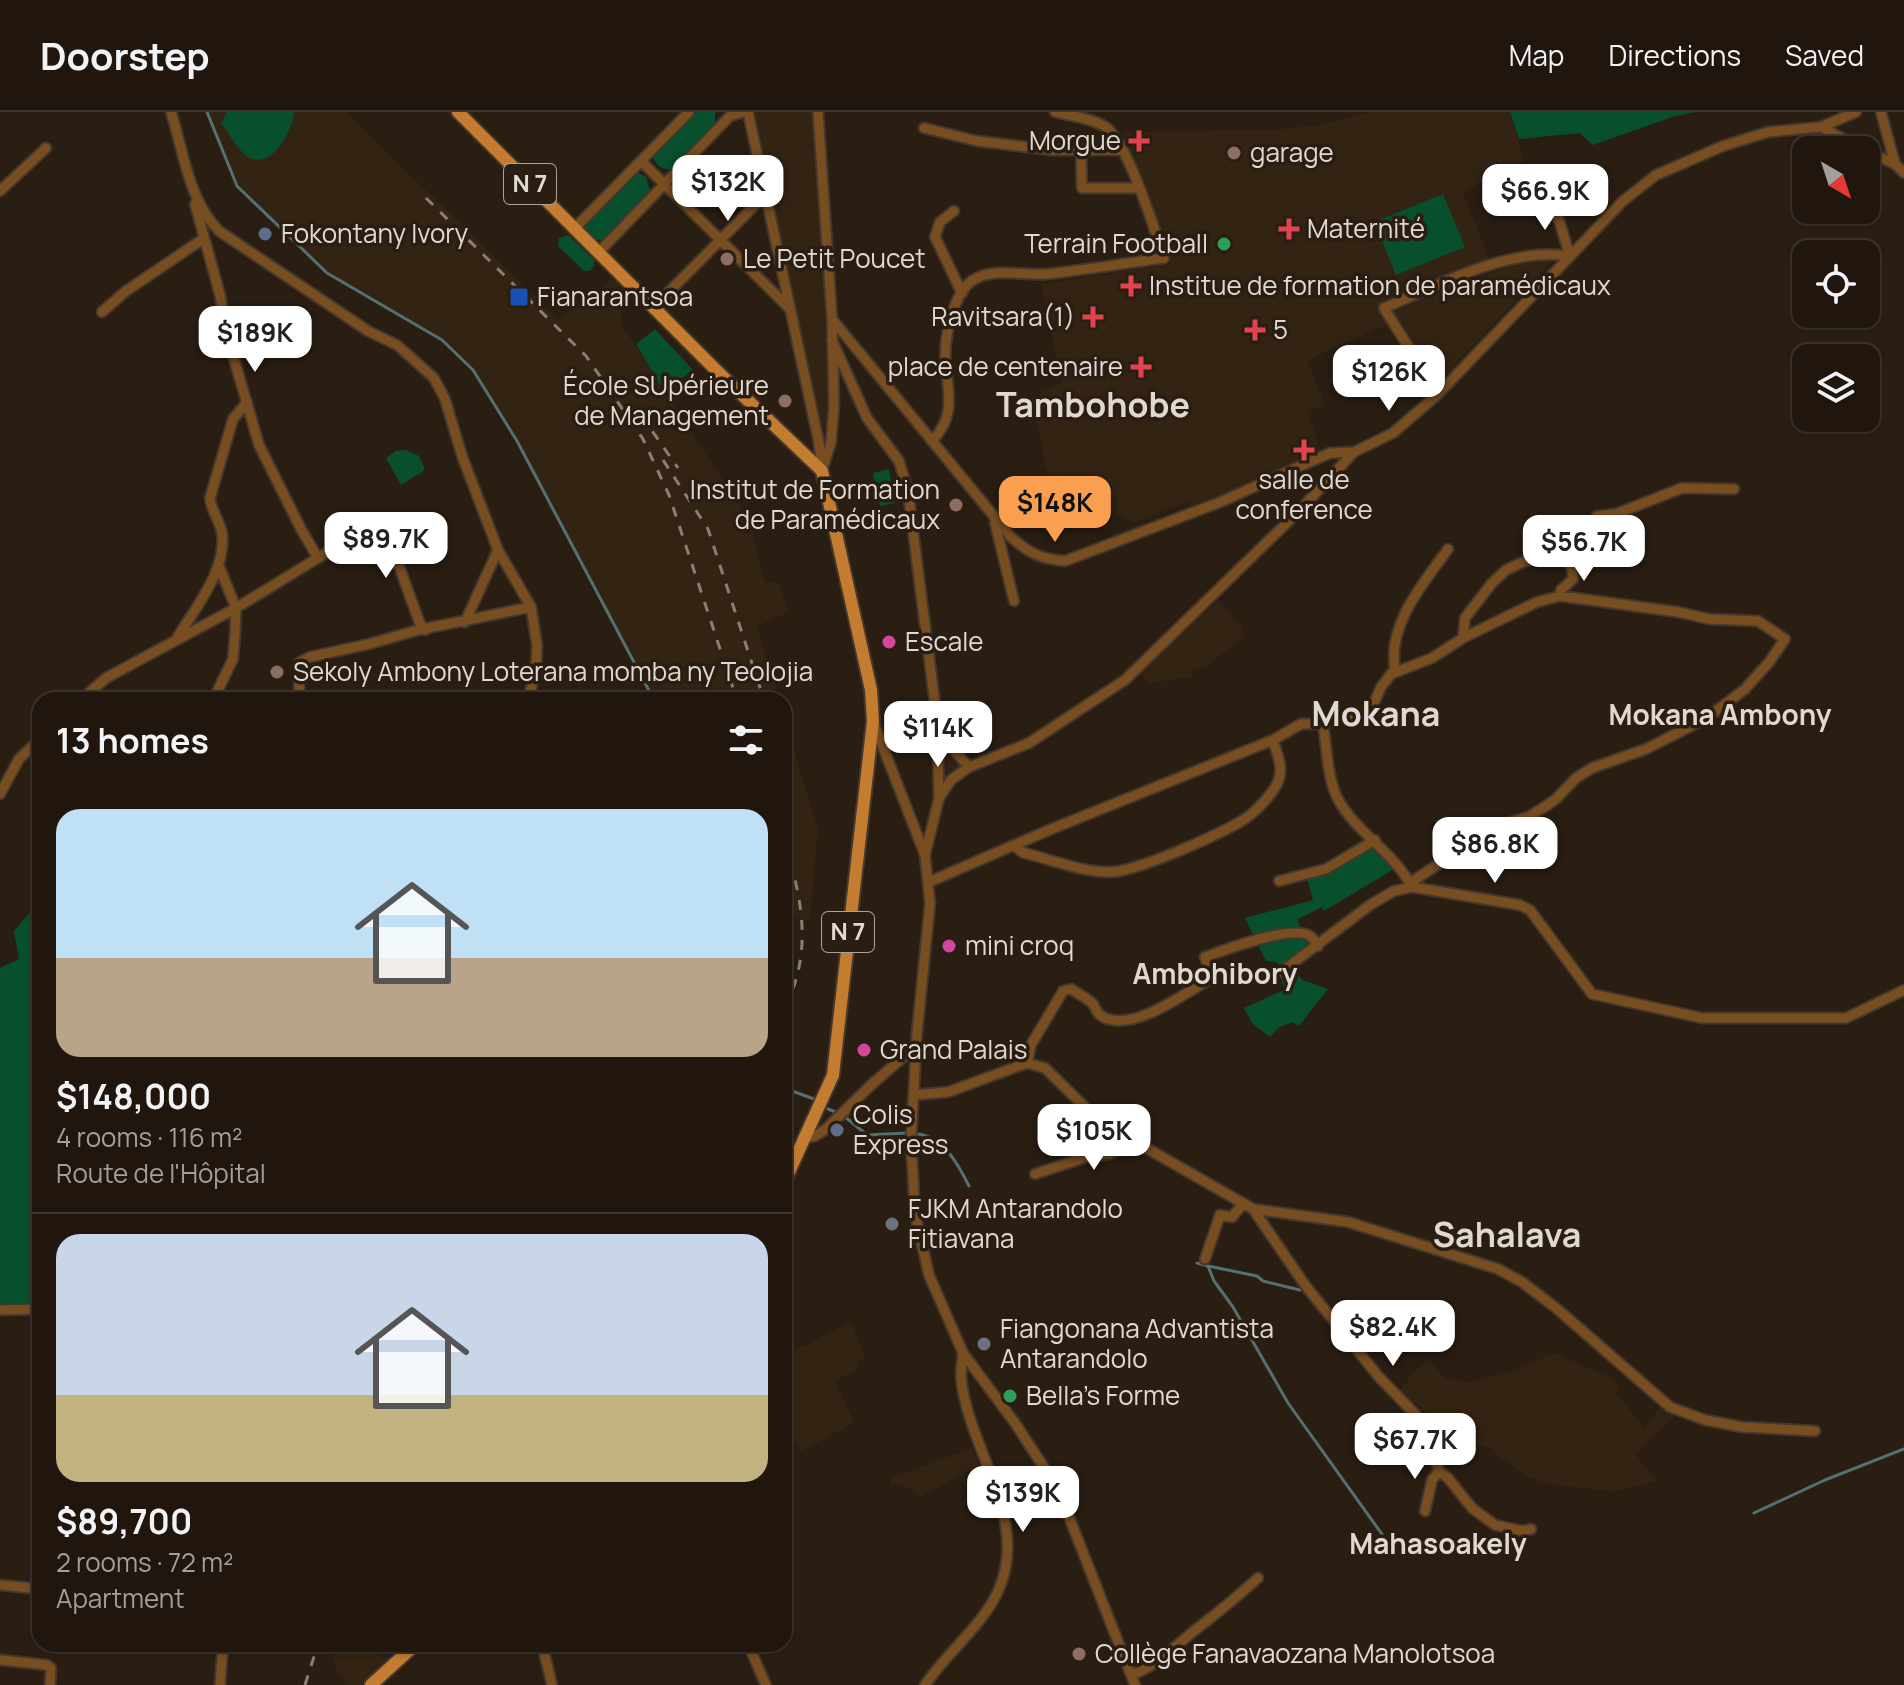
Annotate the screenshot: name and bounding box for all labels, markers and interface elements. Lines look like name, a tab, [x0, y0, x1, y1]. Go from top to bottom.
text: Doorstep	[40, 29, 210, 81]
text: Map	[1509, 36, 1564, 74]
text: Directions	[1608, 36, 1741, 74]
text: Saved	[1785, 36, 1864, 74]
place label: Morgue	[1029, 122, 1121, 158]
marker: Morgue	[1128, 130, 1150, 152]
place label: garage	[1250, 134, 1334, 170]
north arrow	[1792, 136, 1880, 224]
map controls	[1792, 136, 1880, 432]
marker: garage	[1225, 144, 1243, 162]
pin: $132K	[672, 155, 784, 223]
text: $132K	[690, 163, 766, 199]
road number: N 7	[504, 164, 556, 204]
pin: $66.9K	[1480, 164, 1610, 232]
text: $66.9K	[1500, 172, 1590, 208]
place label: Maternité	[1307, 210, 1425, 246]
place label: Fokontany Ivory	[281, 215, 469, 251]
marker: Maternité	[1278, 218, 1300, 240]
marker: Fokontany Ivory	[256, 225, 274, 243]
place label: Terrain Football	[1024, 225, 1208, 261]
marker: Terrain Football	[1215, 235, 1233, 253]
place label: Le Petit Poucet	[743, 240, 926, 276]
button: locate	[1792, 240, 1880, 328]
marker: Le Petit Poucet	[718, 250, 736, 268]
place label: Institue de formation de paramédicaux	[1149, 267, 1611, 303]
marker: Institue de formation de paramédicaux	[1120, 275, 1142, 297]
place label: Fianarantsoa	[537, 278, 693, 314]
marker: Fianarantsoa	[508, 286, 530, 308]
place label: Ravitsara(1)	[931, 298, 1075, 334]
pin: $189K	[199, 306, 311, 374]
marker: Ravitsara(1)	[1082, 306, 1104, 328]
place label: 5	[1273, 311, 1288, 347]
text: $189K	[217, 314, 293, 350]
marker: 5	[1244, 319, 1266, 341]
button: layers	[1792, 344, 1880, 432]
pin: $126K	[1333, 345, 1445, 413]
place label: place de centenaire	[888, 348, 1123, 384]
text: $126K	[1351, 353, 1427, 389]
marker: place de centenaire	[1130, 356, 1152, 378]
place label: École SUpérieure de Management	[563, 367, 769, 433]
district label: Tambohobe	[996, 381, 1190, 427]
marker: École SUpérieure de Management	[776, 392, 794, 410]
marker: salle de conference	[1293, 439, 1315, 461]
place label: salle de conference	[1235, 461, 1373, 527]
place label: Institut de Formation de Paramédicaux	[690, 471, 940, 537]
pin: $148K	[999, 476, 1111, 544]
text: $148K	[1017, 484, 1093, 520]
marker: Institut de Formation de Paramédicaux	[947, 496, 965, 514]
pin: $89.7K	[321, 512, 451, 580]
pin: $56.7K	[1519, 515, 1649, 583]
text: $89.7K	[343, 520, 429, 556]
text: $56.7K	[1541, 523, 1627, 559]
place label: Escale	[905, 623, 984, 659]
marker: Escale	[880, 633, 898, 651]
place label: Sekoly Ambony Loterana momba ny Teolojia	[293, 653, 813, 689]
marker: Sekoly Ambony Loterana momba ny Teolojia	[268, 663, 286, 681]
district label: Mokana	[1312, 690, 1440, 736]
district label: Mokana Ambony	[1609, 695, 1832, 733]
pin: $114K	[882, 701, 994, 769]
text: $114K	[902, 709, 974, 745]
text: 13 homes	[56, 717, 209, 763]
icon: filters	[724, 718, 768, 762]
pin: $86.8K	[1430, 817, 1560, 885]
text: $86.8K	[1450, 825, 1540, 861]
icon: home	[340, 861, 484, 1005]
road number: N 7	[822, 912, 874, 952]
place label: mini croq	[965, 927, 1074, 963]
marker: mini croq	[940, 937, 958, 955]
district label: Ambohibory	[1133, 954, 1298, 992]
place label: Grand Palais	[880, 1031, 1027, 1067]
marker: Grand Palais	[855, 1041, 873, 1059]
text: $148,000	[56, 1073, 211, 1119]
place label: Colis Express	[853, 1096, 949, 1162]
pin: $105K	[1038, 1104, 1150, 1172]
text: $105K	[1056, 1112, 1132, 1148]
text: 4 rooms · 116 m²	[56, 1119, 242, 1155]
marker: Colis Express	[828, 1121, 846, 1139]
text: Route de l'Hôpital	[56, 1155, 266, 1191]
place label: FJKM Antarandolo Fitiavana	[908, 1190, 1123, 1256]
district label: Sahalava	[1433, 1211, 1581, 1257]
marker: FJKM Antarandolo Fitiavana	[883, 1215, 901, 1233]
icon: home	[340, 1286, 484, 1430]
pin: $82.4K	[1328, 1300, 1458, 1368]
text: $82.4K	[1349, 1308, 1437, 1344]
place label: Fiangonana Advantista Antarandolo	[1000, 1310, 1274, 1376]
marker: Fiangonana Advantista Antarandolo	[975, 1335, 993, 1353]
place label: Bella's Forme	[1026, 1377, 1180, 1413]
marker: Bella's Forme	[1001, 1387, 1019, 1405]
pin: $67.7K	[1350, 1413, 1480, 1481]
text: $67.7K	[1373, 1421, 1457, 1457]
pin: $139K	[967, 1466, 1079, 1534]
text: $139K	[985, 1474, 1061, 1510]
text: $89,700	[56, 1498, 192, 1544]
district label: Mahasoakely	[1349, 1524, 1527, 1562]
text: 2 rooms · 72 m²	[56, 1544, 233, 1580]
text: Apartment	[56, 1580, 185, 1616]
place label: Collège Fanavaozana Manolotsoa	[1095, 1635, 1495, 1671]
marker: Collège Fanavaozana Manolotsoa	[1070, 1645, 1088, 1663]

